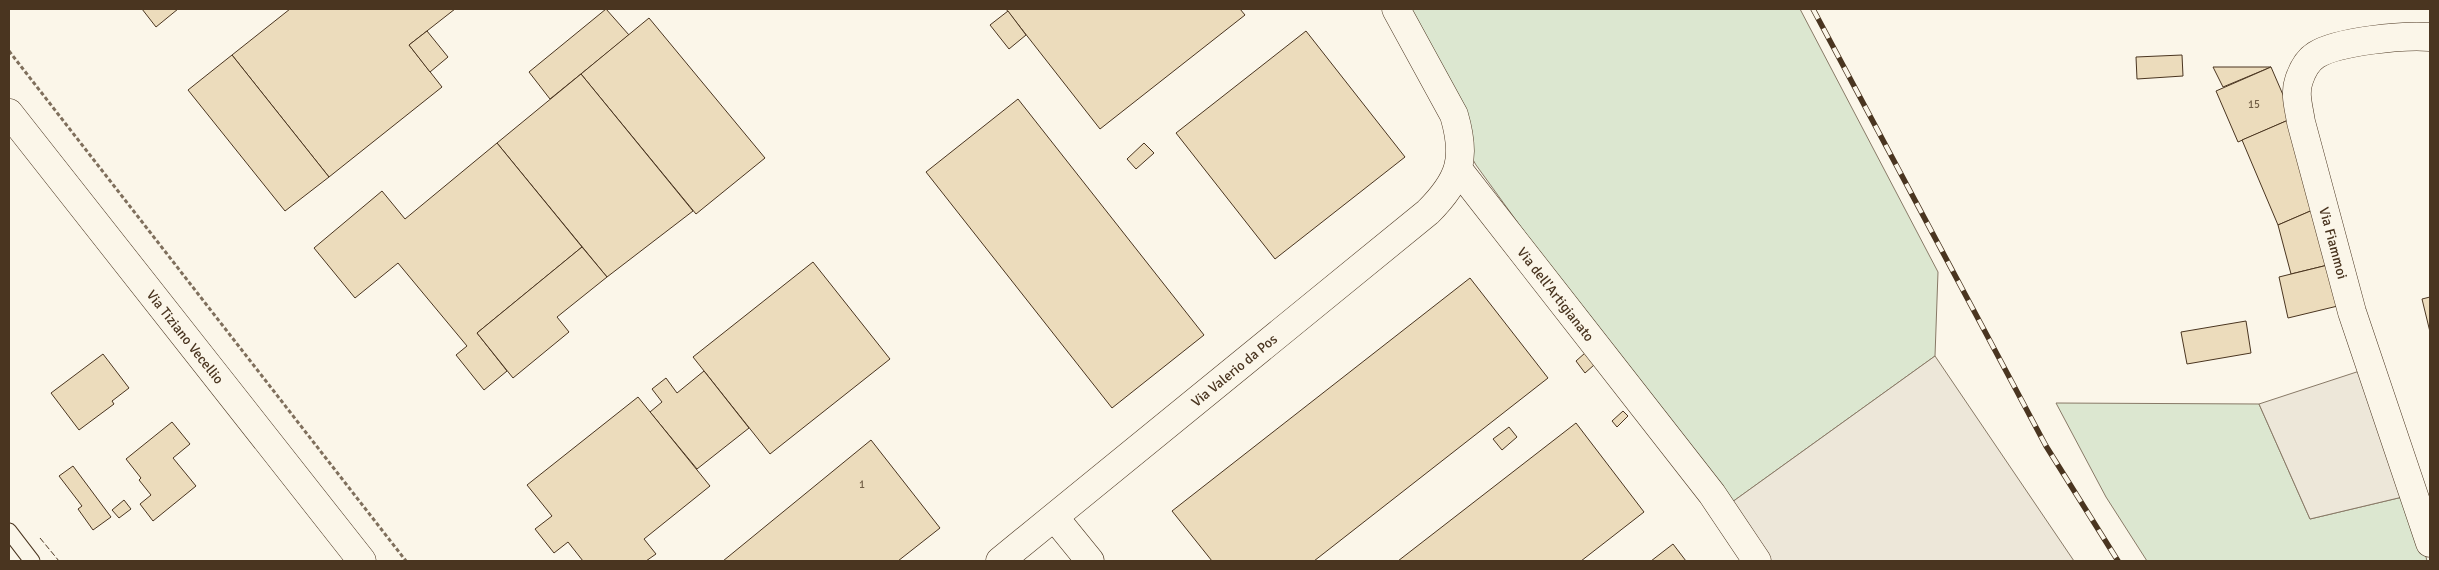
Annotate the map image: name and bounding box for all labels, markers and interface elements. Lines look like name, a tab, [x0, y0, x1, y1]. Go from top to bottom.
house number: 15	[2248, 98, 2260, 111]
street label: Via Fiammoi	[2316, 205, 2351, 281]
street label: Via dell'Artigianato	[1514, 244, 1598, 345]
street label: Via Tiziano Vecellio	[143, 286, 228, 387]
street label: Via Valerio da Pos	[1188, 330, 1280, 410]
house number: 1	[859, 478, 865, 491]

